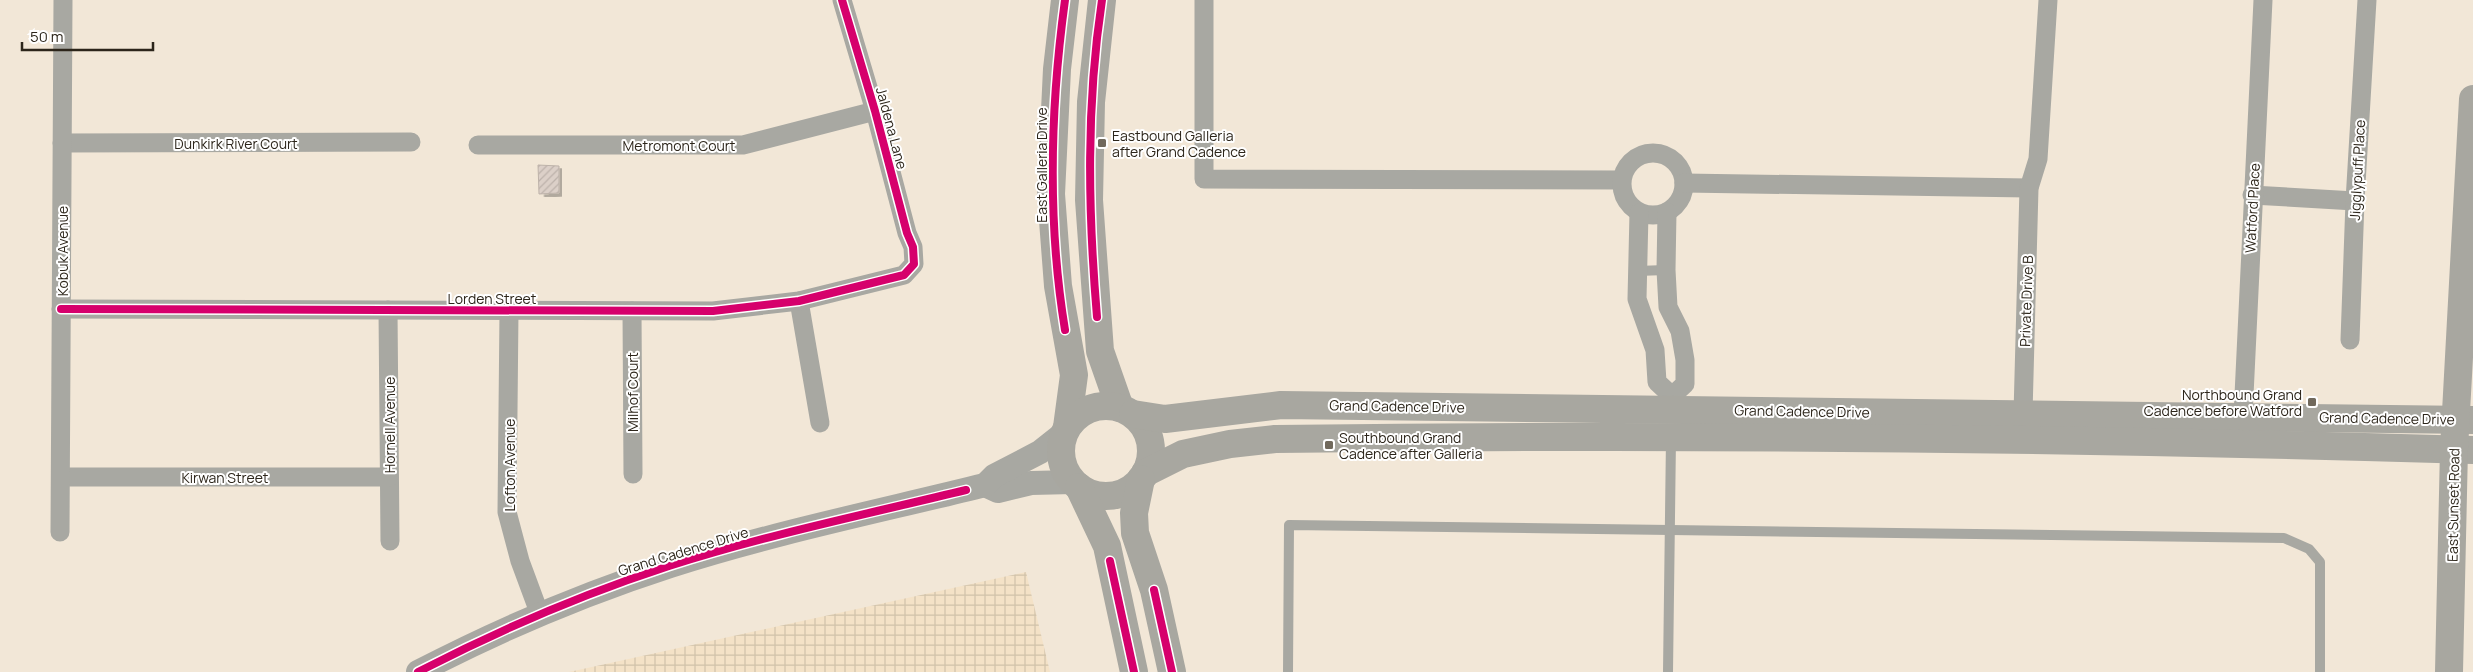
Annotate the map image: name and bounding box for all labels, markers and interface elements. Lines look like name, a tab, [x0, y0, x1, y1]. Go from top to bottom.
scale bar	[22, 20, 154, 52]
text: 50 m	[30, 26, 64, 47]
street label: Jaldena Lane	[872, 85, 912, 171]
street label: East Galleria Drive	[1032, 107, 1051, 223]
street label: Jigglypuff Place	[2345, 119, 2369, 221]
place label: Eastbound Galleria after Grand Cadence	[1112, 126, 1246, 161]
street label: Dunkirk River Court	[174, 134, 298, 153]
street label: Metromont Court	[623, 136, 736, 155]
marker: Eastbound Galleria after Grand Cadence	[1096, 137, 1108, 149]
street label: Watford Place	[2240, 163, 2264, 253]
street label: Kobuk Avenue	[53, 206, 72, 296]
street label: Private Drive B	[2015, 254, 2037, 347]
street label: Lorden Street	[448, 289, 537, 308]
street label: Milhof Court	[623, 352, 642, 432]
street label: Hornell Avenue	[380, 377, 399, 473]
place label: Northbound Grand Cadence before Watford	[2144, 385, 2302, 420]
street label: Grand Cadence Drive	[1329, 395, 1465, 417]
marker: Northbound Grand Cadence before Watford	[2306, 396, 2318, 408]
street label: Grand Cadence Drive	[1734, 400, 1870, 422]
street label: Grand Cadence Drive	[2319, 407, 2455, 429]
street label: Lofton Avenue	[500, 418, 519, 512]
place label: Southbound Grand Cadence after Galleria	[1339, 428, 1482, 463]
marker: Southbound Grand Cadence after Galleria	[1323, 439, 1335, 451]
street label: East Sunset Road	[2443, 448, 2463, 562]
street label: Kirwan Street	[182, 468, 269, 487]
street label: Grand Cadence Drive	[615, 522, 751, 580]

